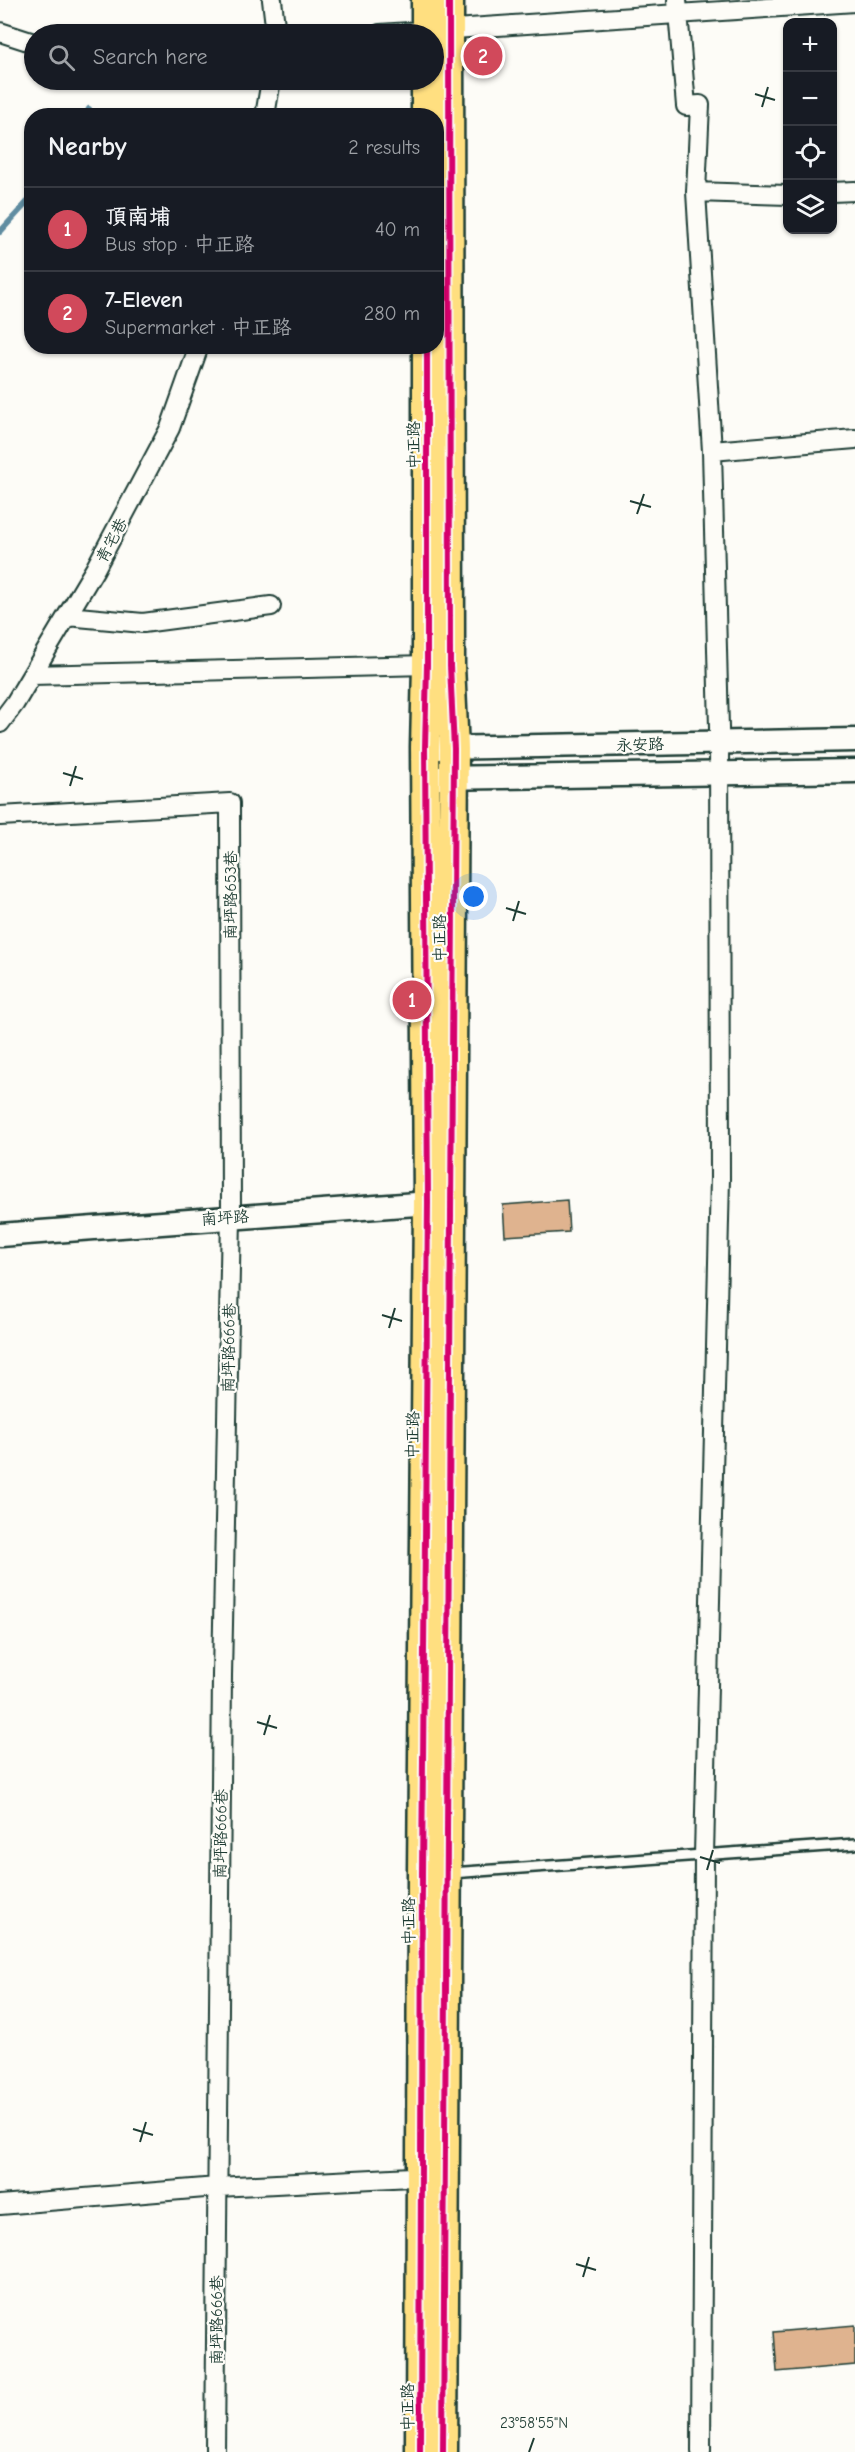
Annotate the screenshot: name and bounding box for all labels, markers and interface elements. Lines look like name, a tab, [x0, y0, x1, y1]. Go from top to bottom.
map controls	[783, 18, 837, 234]
button: +	[783, 18, 837, 72]
search box	[24, 24, 444, 90]
pin: 2	[464, 34, 502, 78]
icon: search	[45, 41, 78, 74]
text: Search here	[93, 44, 208, 70]
button: −	[783, 72, 837, 126]
button: locate	[783, 126, 837, 180]
text: Nearby	[48, 132, 127, 162]
text: 2 results	[348, 136, 420, 159]
button: layers	[783, 180, 837, 234]
text: 頂南埔	[105, 204, 171, 230]
text: 1	[64, 218, 71, 241]
text: 40 m	[375, 218, 420, 241]
text: Bus stop · 中正路	[105, 233, 254, 256]
text: 7-Eleven	[105, 287, 183, 313]
text: 2	[63, 302, 72, 325]
text: 280 m	[364, 302, 420, 325]
text: Supermarket · 中正路	[105, 316, 292, 339]
street label: 中正路	[405, 421, 423, 469]
street label: 青宅巷	[93, 515, 131, 566]
street label: 永安路	[616, 735, 664, 755]
street label: 南坪路653巷	[222, 850, 240, 940]
your location	[459, 882, 488, 911]
street label: 中正路	[431, 914, 449, 962]
pin: 1	[392, 978, 432, 1022]
street label: 南坪路	[200, 1207, 250, 1229]
street label: 南坪路666巷	[219, 1303, 239, 1393]
street label: 中正路	[404, 1411, 422, 1459]
street label: 南坪路666巷	[211, 1789, 231, 1879]
street label: 中正路	[400, 1897, 418, 1945]
street label: 南坪路666巷	[208, 2275, 226, 2365]
street label: 中正路	[399, 2383, 417, 2431]
text: 23°58'55"N	[500, 2414, 568, 2432]

